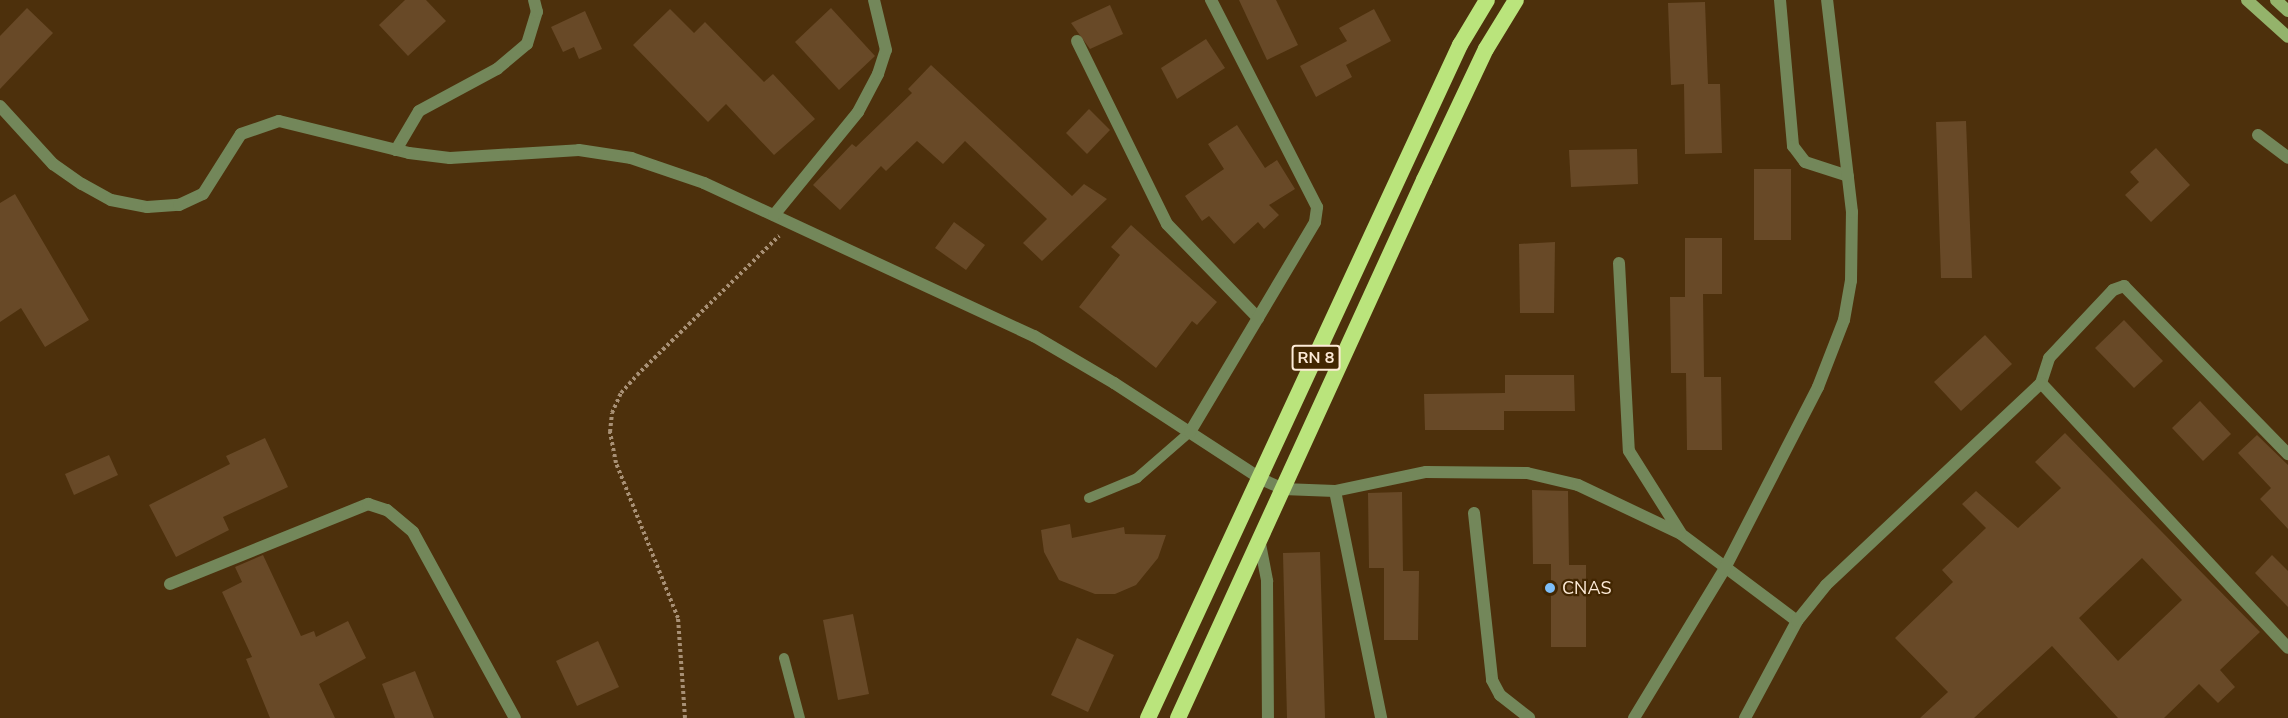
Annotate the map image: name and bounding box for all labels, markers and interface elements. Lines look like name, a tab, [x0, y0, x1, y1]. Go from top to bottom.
road number: RN 8	[1290, 345, 1342, 371]
place label: CNAS	[1562, 577, 1612, 599]
marker: CNAS	[1543, 581, 1557, 595]

